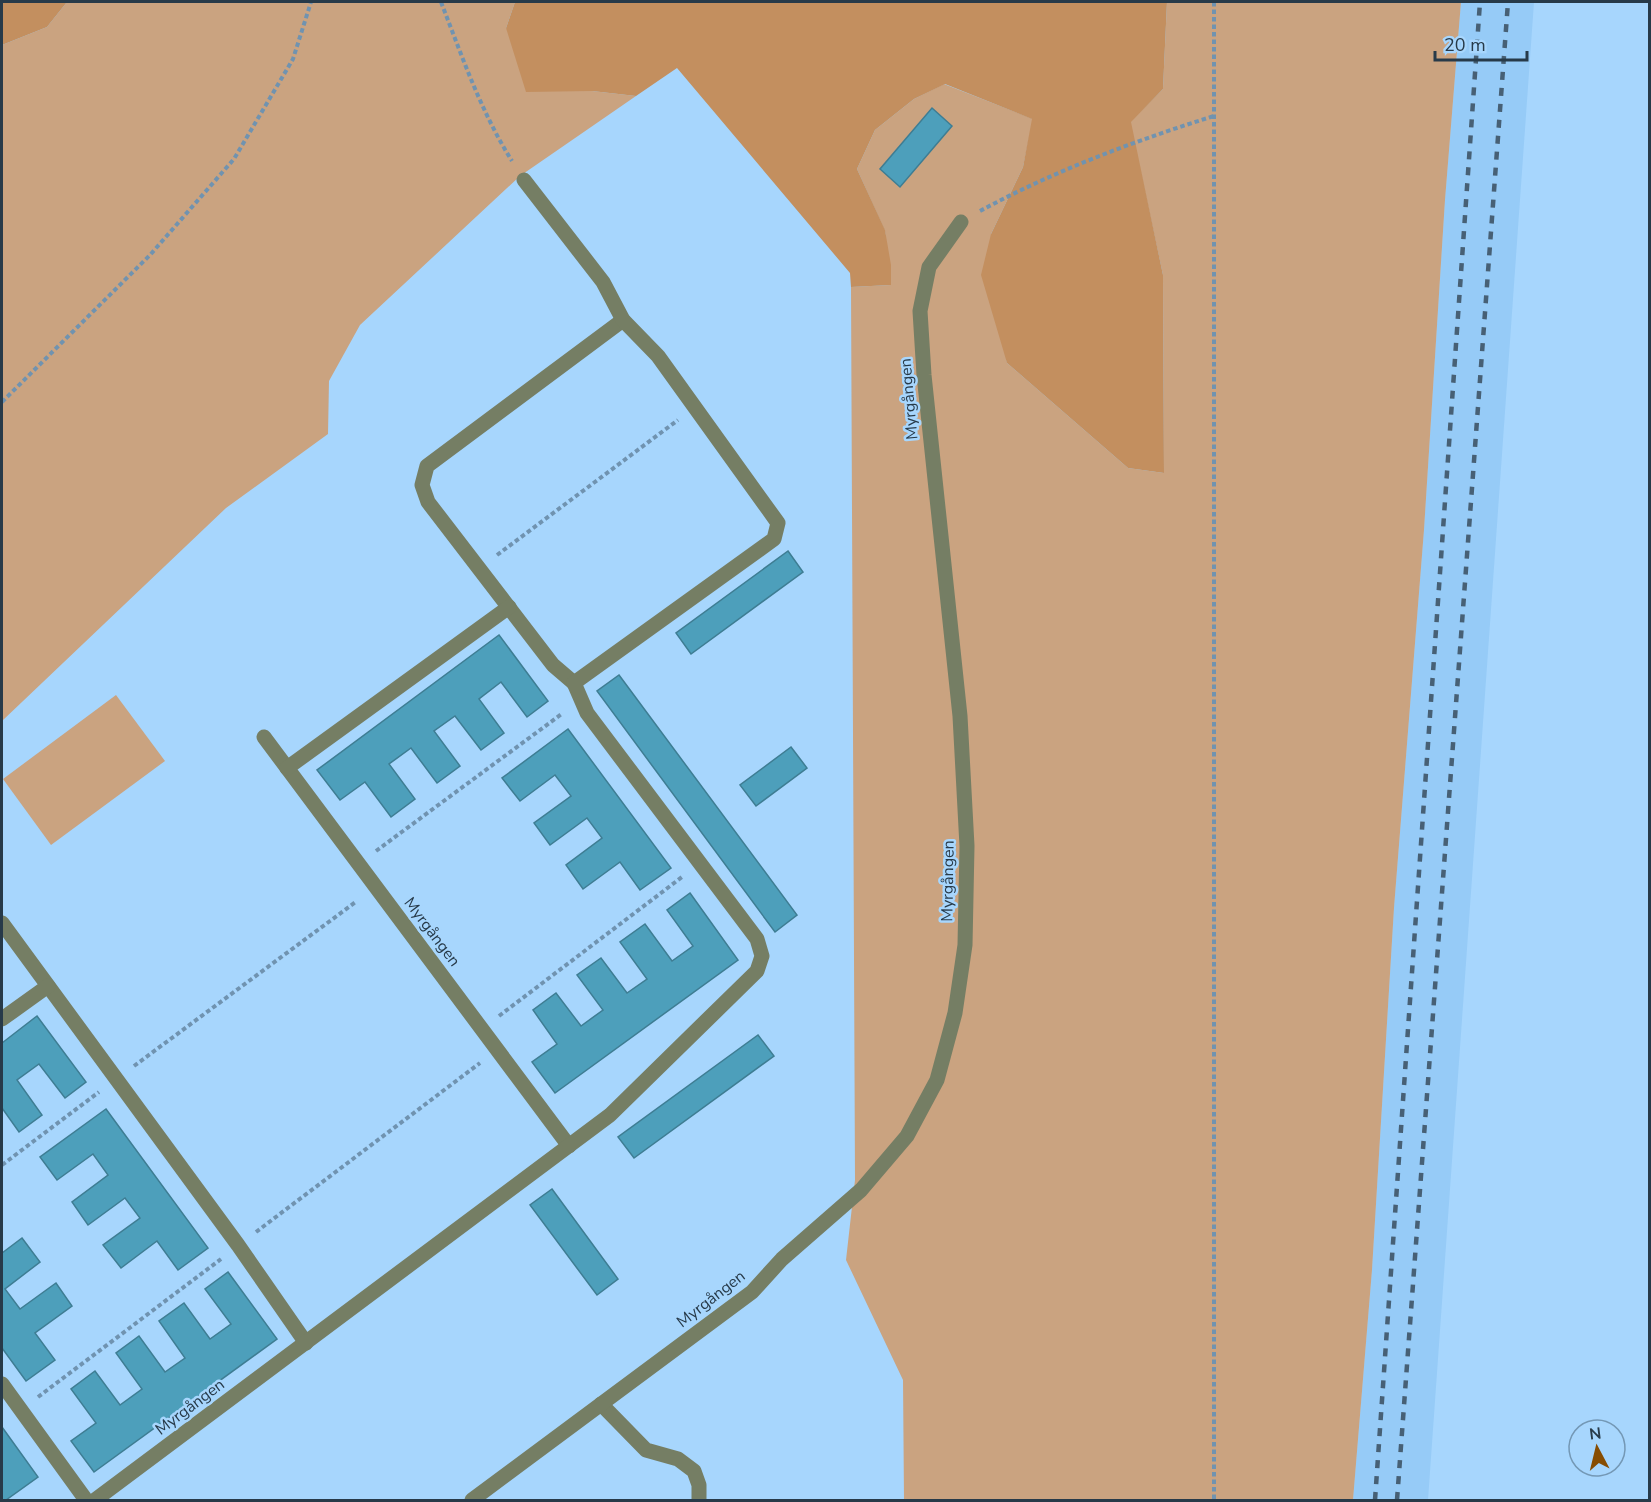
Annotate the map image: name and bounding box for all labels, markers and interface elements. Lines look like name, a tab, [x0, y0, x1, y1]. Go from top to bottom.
scale bar	[1435, 24, 1526, 62]
text: 20 m	[1444, 33, 1486, 57]
street label: Myrgången	[894, 357, 924, 441]
street label: Myrgången	[936, 840, 960, 922]
street label: Myrgången	[399, 893, 465, 971]
street label: Myrgången	[672, 1265, 750, 1333]
street label: Myrgången	[151, 1374, 229, 1440]
north arrow	[1567, 1418, 1627, 1478]
text: N	[1588, 1422, 1603, 1446]

